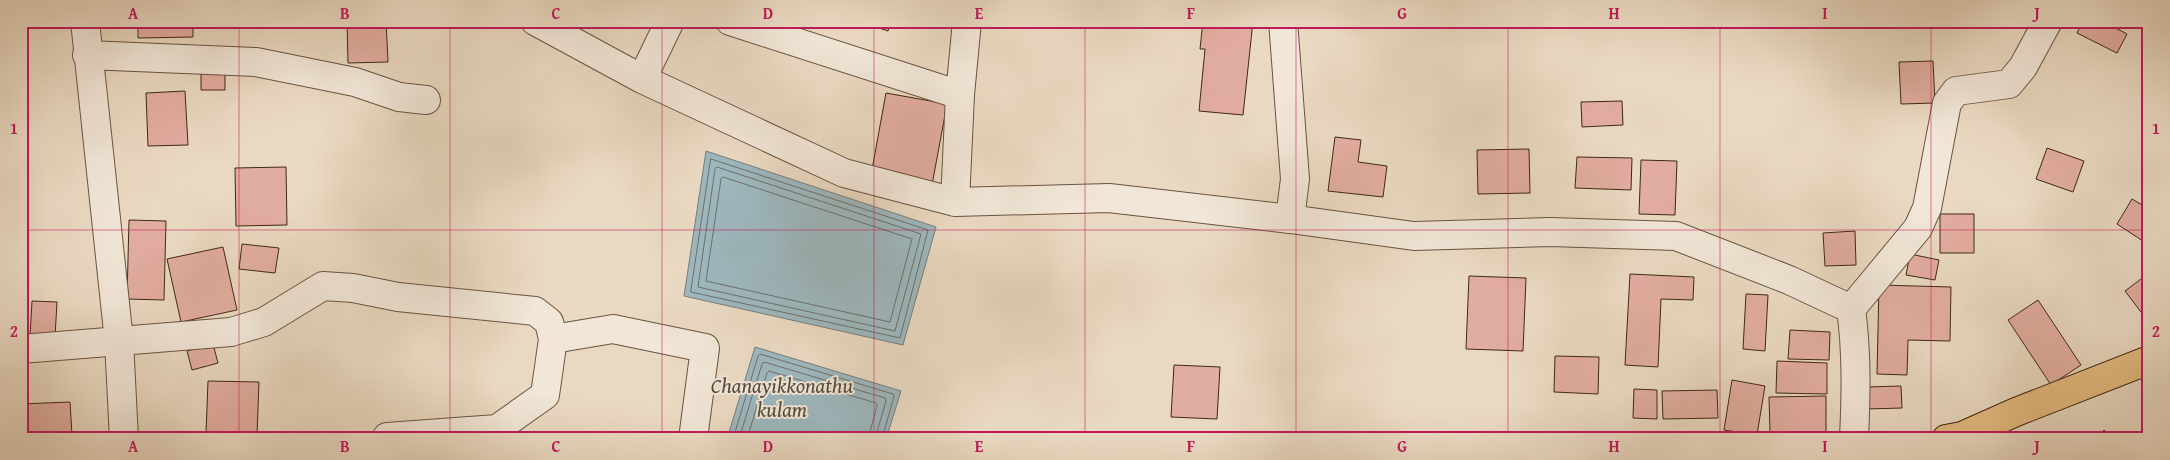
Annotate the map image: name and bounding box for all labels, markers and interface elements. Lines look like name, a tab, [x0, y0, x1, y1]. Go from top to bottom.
text: A	[128, 1, 139, 25]
text: B	[340, 1, 350, 25]
text: C	[551, 1, 561, 25]
text: D	[763, 1, 773, 25]
text: E	[975, 1, 984, 25]
text: F	[1187, 1, 1195, 25]
text: G	[1397, 1, 1407, 25]
text: H	[1608, 1, 1620, 25]
text: I	[1822, 1, 1828, 25]
text: J	[2031, 1, 2040, 25]
text: 1	[10, 116, 18, 140]
text: 1	[2152, 116, 2160, 140]
text: 2	[10, 319, 18, 343]
text: 2	[2152, 319, 2160, 343]
water label: Chanayikkonathu kulam	[711, 370, 853, 425]
text: A	[128, 434, 139, 458]
text: B	[340, 434, 350, 458]
text: C	[551, 434, 561, 458]
text: D	[763, 434, 773, 458]
text: E	[975, 434, 984, 458]
text: F	[1187, 434, 1195, 458]
text: G	[1397, 434, 1407, 458]
text: H	[1608, 434, 1620, 458]
text: I	[1822, 434, 1828, 458]
text: J	[2031, 434, 2040, 458]

